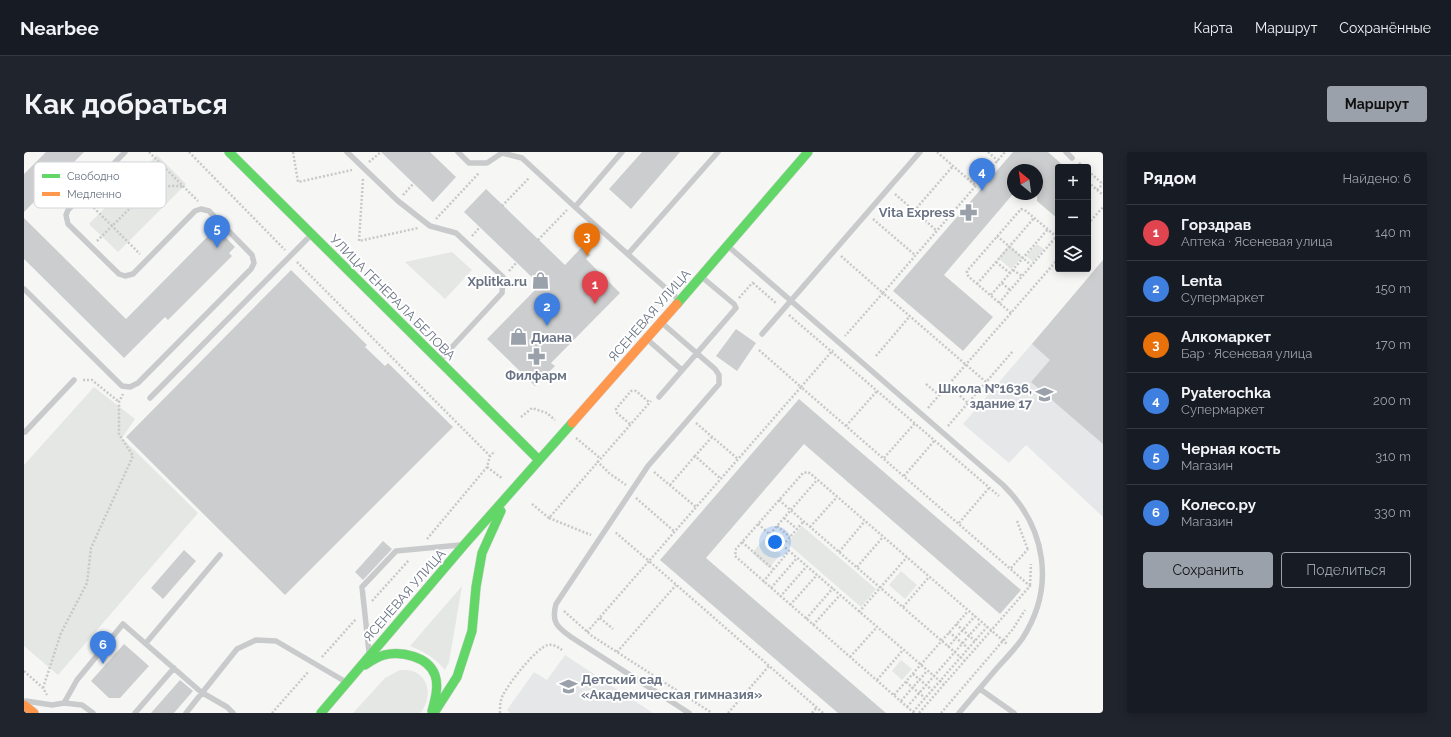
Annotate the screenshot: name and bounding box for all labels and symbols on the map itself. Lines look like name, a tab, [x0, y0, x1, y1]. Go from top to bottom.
pin: 4	[969, 158, 995, 191]
legend	[34, 162, 166, 208]
north arrow	[1007, 164, 1043, 200]
text: Свободно	[67, 170, 120, 183]
text: Медленно	[67, 188, 122, 201]
pharmacy icon: Vita Express	[958, 202, 978, 222]
place label: Vita Express	[879, 205, 956, 220]
pin: 5	[204, 215, 230, 248]
pin: 3	[574, 223, 600, 256]
street label: УЛИЦА ГЕНЕРАЛА БЕЛОВА	[327, 232, 459, 363]
street label: ЯСЕНЕВАЯ УЛИЦА	[605, 266, 694, 364]
shop icon: Xplitka.ru	[530, 271, 550, 291]
pin: 1	[582, 271, 608, 304]
place label: Xplitka.ru	[466, 274, 527, 289]
pin: 2	[534, 293, 560, 326]
shop icon: Диана	[508, 327, 528, 347]
place label: Диана	[531, 330, 573, 345]
pharmacy icon: Филфарм	[526, 346, 546, 366]
place label: Филфарм	[505, 368, 567, 383]
place label: Школа №1636, здание 17	[938, 381, 1033, 411]
school or university icon: Школа №1636, здание 17	[1035, 385, 1055, 405]
your location	[765, 532, 785, 552]
street label: ЯСЕНЕВАЯ УЛИЦА	[360, 546, 449, 644]
pin: 6	[90, 631, 116, 664]
place label: Детский сад «Академическая гимназия»	[581, 672, 762, 702]
school or university icon: Детский сад «Академическая гимназия»	[558, 676, 578, 696]

